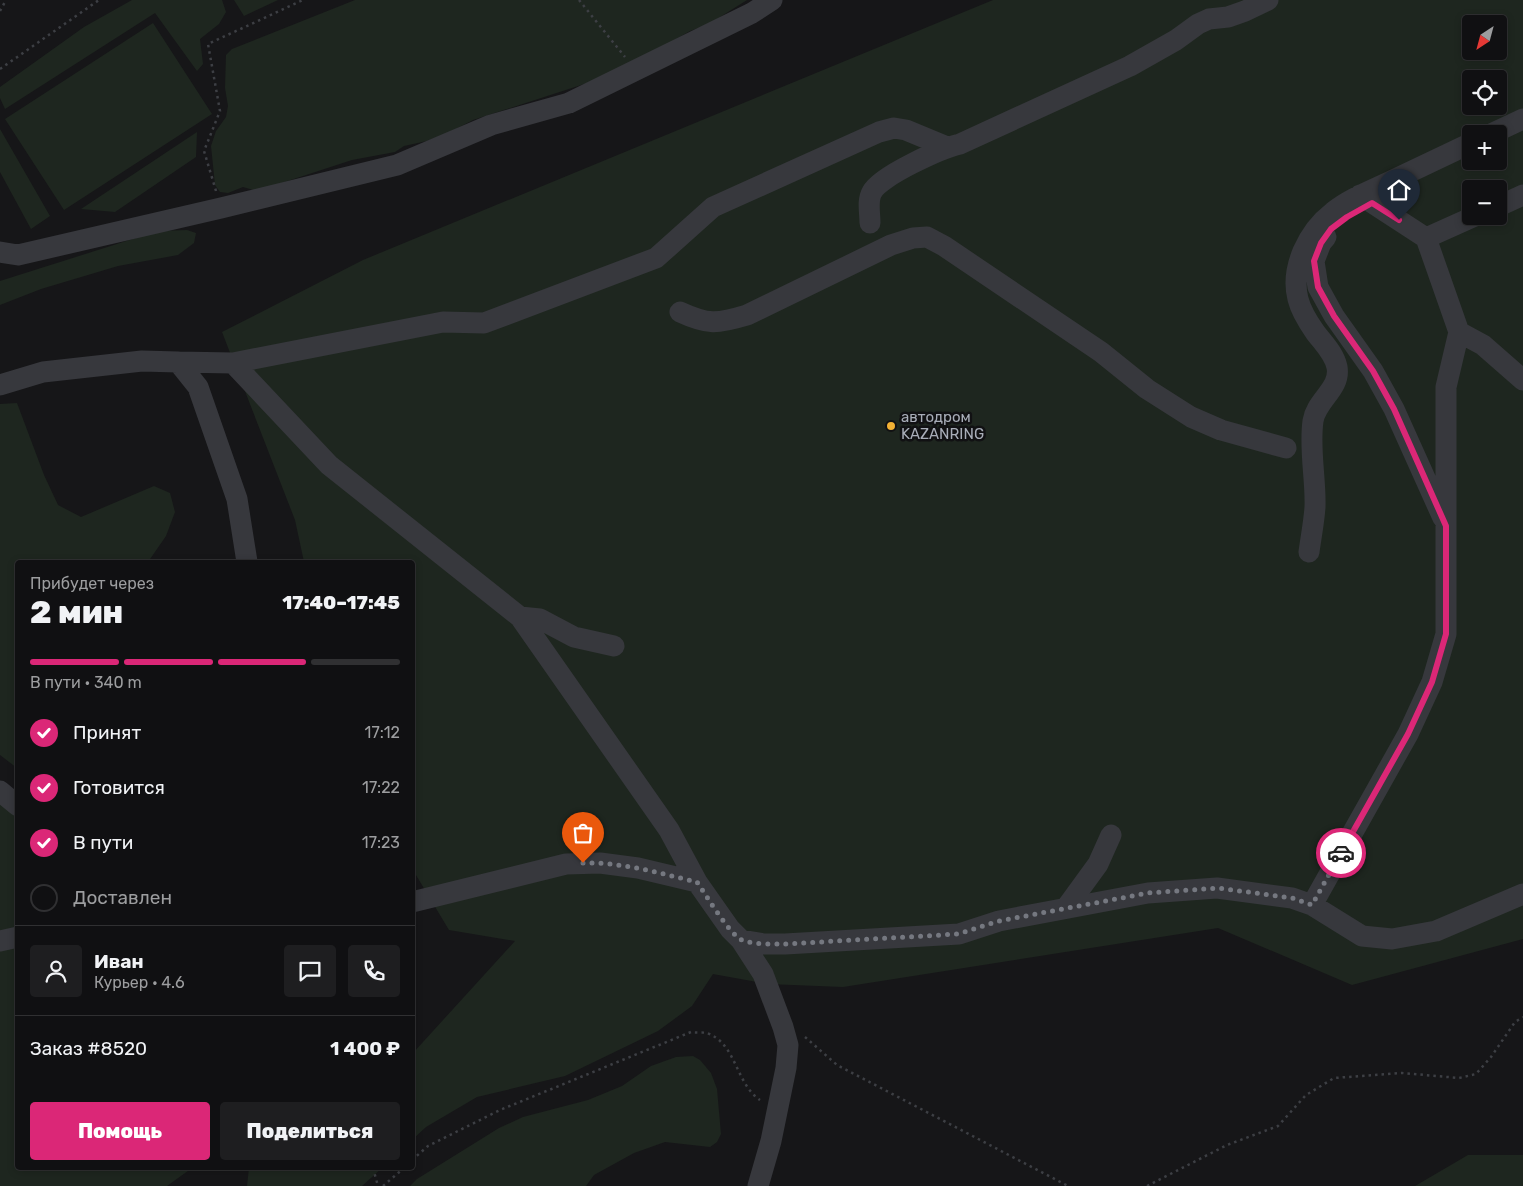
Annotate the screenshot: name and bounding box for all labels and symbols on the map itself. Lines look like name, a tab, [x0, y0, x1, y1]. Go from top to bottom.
north arrow	[1462, 15, 1508, 60]
pin	[1378, 169, 1420, 220]
place label: автодром KAZANRING	[901, 408, 984, 443]
marker: автодром KAZANRING	[885, 420, 897, 432]
pin	[562, 812, 604, 863]
courier	[1316, 828, 1366, 878]

